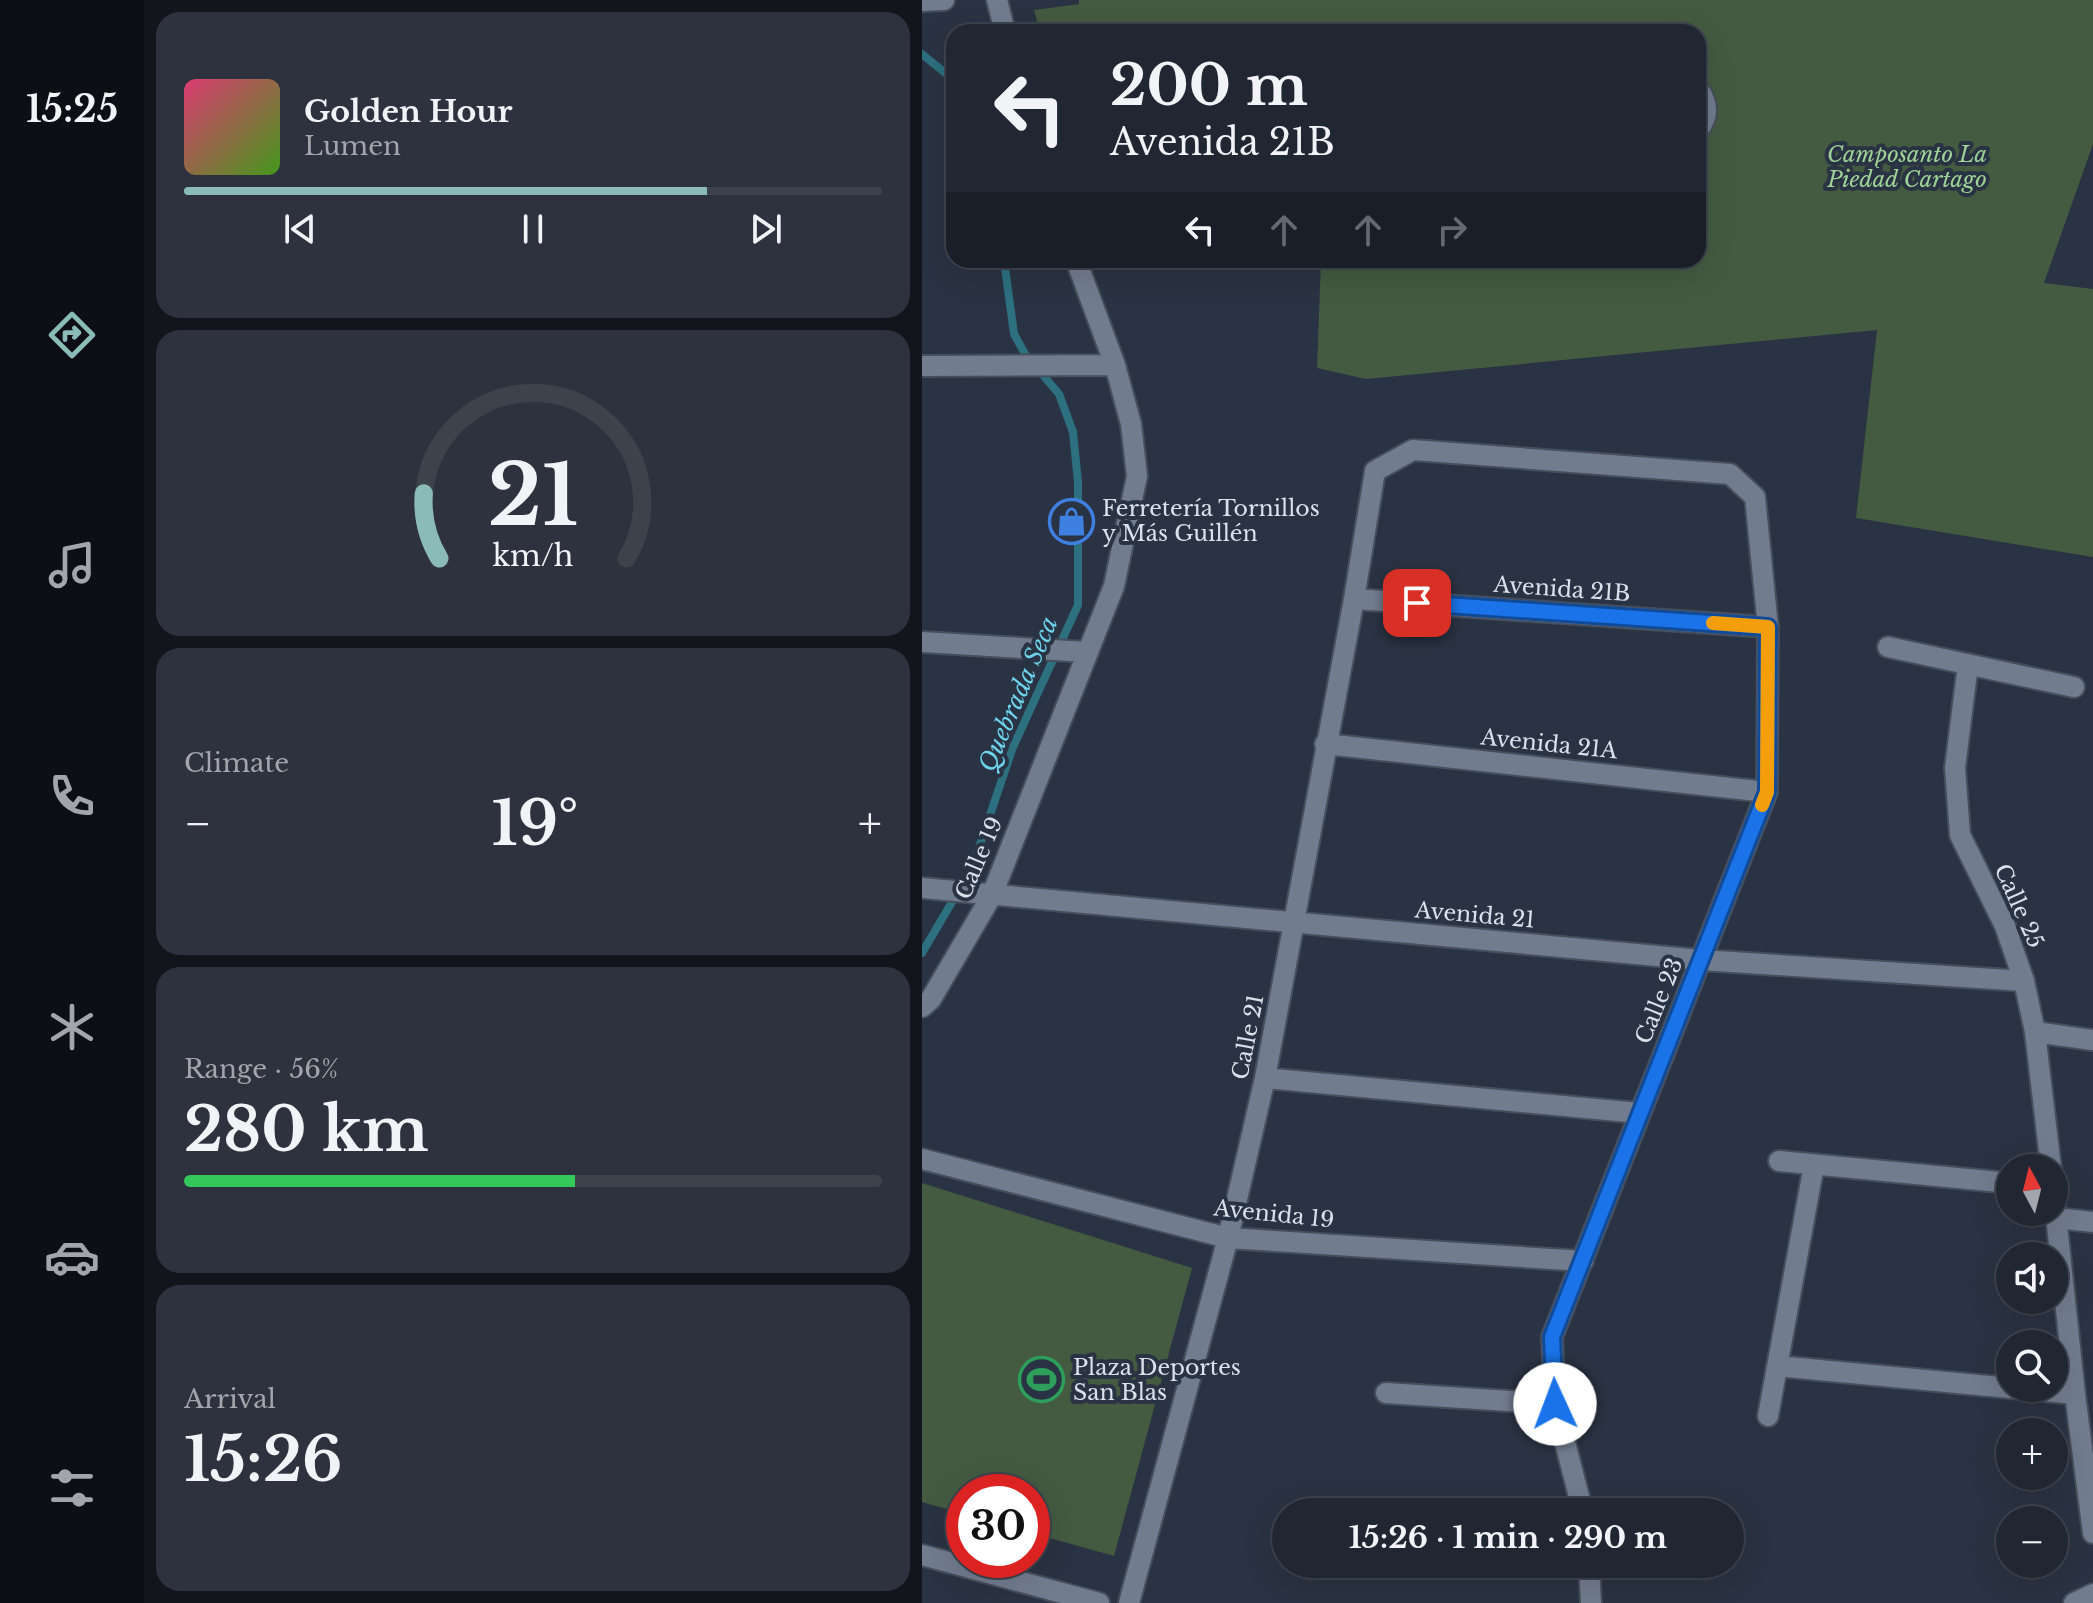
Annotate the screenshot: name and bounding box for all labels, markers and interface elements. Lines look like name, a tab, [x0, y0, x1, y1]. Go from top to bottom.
text: 200 m	[1110, 51, 1308, 120]
icon: left	[978, 56, 1082, 160]
text: 15:25	[26, 87, 118, 132]
text: Golden Hour	[304, 93, 513, 130]
text: Avenida 21B	[1110, 120, 1335, 165]
text: Lumen	[304, 130, 401, 162]
park label: Camposanto La Piedad Cartago	[1826, 141, 1987, 193]
icon: previous	[278, 207, 322, 251]
icon: pause	[511, 207, 555, 251]
icon: next	[744, 207, 788, 251]
icon: left	[1178, 208, 1222, 252]
icon: ahead	[1262, 208, 1306, 252]
icon: ahead	[1346, 208, 1390, 252]
icon: right	[1430, 208, 1474, 252]
icon: directions	[44, 307, 100, 363]
text: 21	[488, 444, 578, 547]
place label: Ferretería Tornillos y Más Guillén	[1102, 495, 1320, 547]
shop icon: Ferretería Tornillos y Más Guillén	[1047, 497, 1095, 545]
icon: music	[44, 537, 100, 593]
text: km/h	[492, 538, 574, 574]
pin	[1383, 569, 1451, 637]
street label: Avenida 21B	[1492, 571, 1631, 607]
icon: arrive	[1395, 581, 1439, 625]
water label: Quebrada Seca	[972, 612, 1064, 776]
street label: Avenida 21A	[1478, 723, 1620, 765]
text: Climate	[184, 747, 289, 779]
icon: phone	[44, 768, 100, 824]
text: 19°	[492, 787, 578, 861]
text: −	[184, 796, 212, 851]
text: +	[858, 796, 882, 851]
street label: Calle 19	[950, 813, 1008, 903]
street label: Calle 25	[1989, 860, 2049, 952]
street label: Avenida 21	[1413, 896, 1536, 934]
street label: Calle 23	[1630, 954, 1688, 1048]
street label: Calle 21	[1227, 992, 1269, 1082]
icon: climate	[44, 999, 100, 1055]
text: Range · 56%	[184, 1053, 338, 1085]
text: 280 km	[184, 1093, 429, 1167]
north arrow	[1996, 1154, 2068, 1226]
map controls	[1996, 1154, 2068, 1578]
street label: Avenida 19	[1211, 1194, 1336, 1234]
icon: car	[44, 1229, 100, 1285]
button: sound	[1996, 1242, 2068, 1314]
button: search	[1996, 1330, 2068, 1402]
place label: Plaza Deportes San Blas	[1073, 1354, 1241, 1406]
sports icon: Plaza Deportes San Blas	[1018, 1356, 1066, 1404]
position arrow	[1513, 1362, 1597, 1446]
text: Arrival	[184, 1383, 276, 1415]
button: +	[1996, 1418, 2068, 1490]
text: 15:26	[184, 1423, 342, 1497]
icon: filters	[44, 1460, 100, 1516]
speed limit sign: 30	[946, 1474, 1050, 1578]
button: −	[1996, 1506, 2068, 1578]
text: 15:26 · 1 min · 290 m	[1349, 1519, 1667, 1556]

